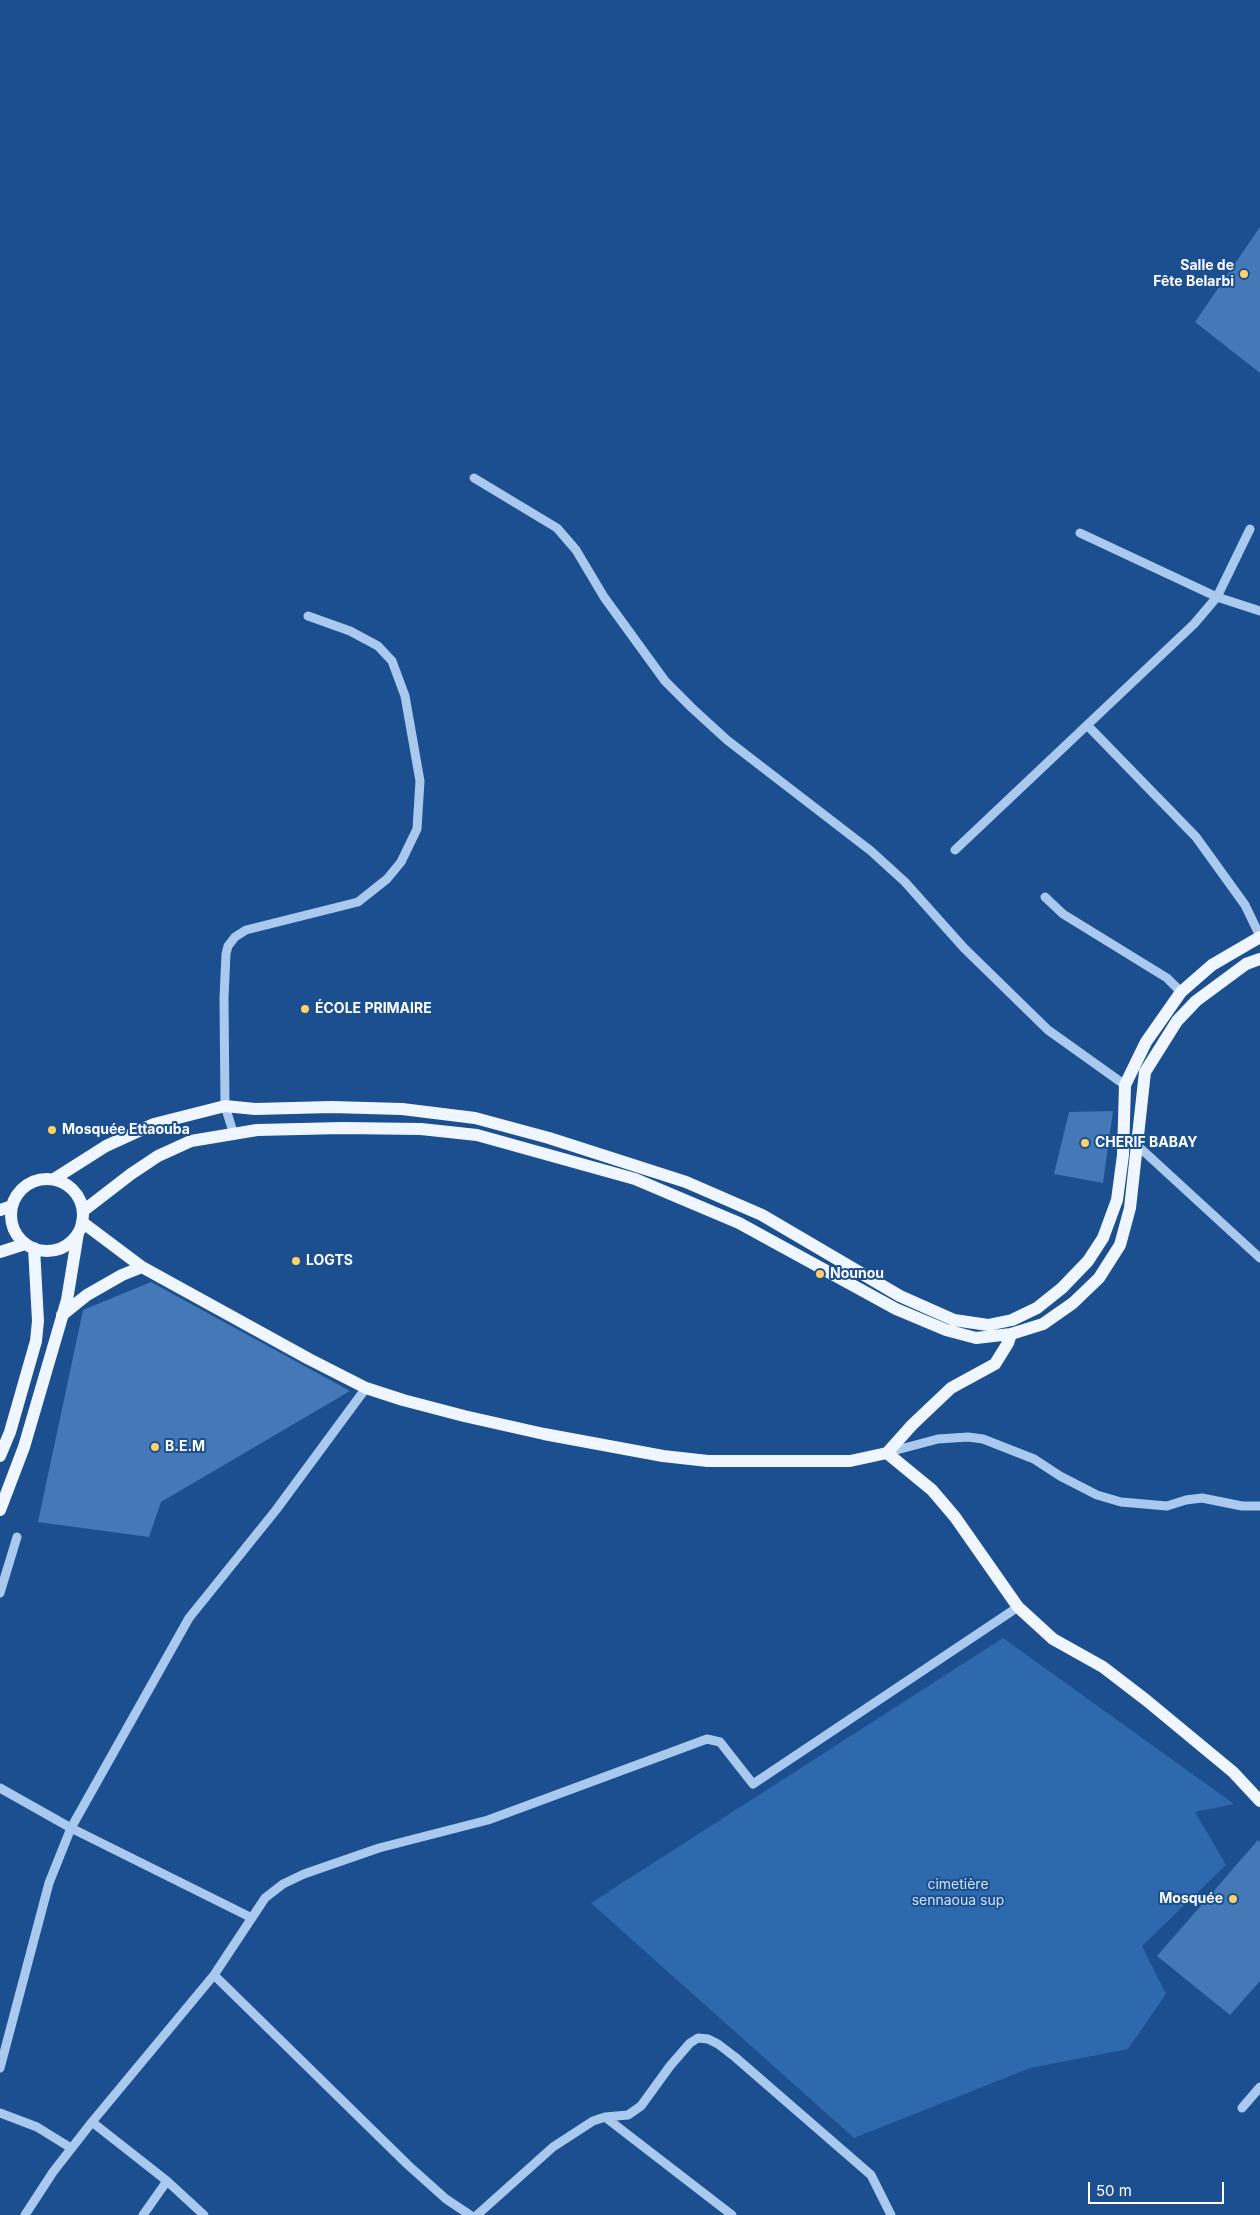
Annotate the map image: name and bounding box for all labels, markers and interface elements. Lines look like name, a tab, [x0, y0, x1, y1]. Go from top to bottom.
place label: Salle de Fête Belarbi	[1153, 258, 1234, 290]
marker: Salle de Fête Belarbi	[1238, 268, 1250, 280]
place label: ÉCOLE PRIMAIRE	[315, 1001, 432, 1017]
marker: ÉCOLE PRIMAIRE	[299, 1003, 311, 1015]
place label: Mosquée Ettaouba	[62, 1122, 190, 1138]
marker: Mosquée Ettaouba	[46, 1124, 58, 1136]
place label: CHERIF BABAY	[1095, 1135, 1198, 1151]
marker: CHERIF BABAY	[1079, 1137, 1091, 1149]
place label: LOGTS	[306, 1253, 353, 1269]
marker: LOGTS	[290, 1255, 302, 1267]
place label: Nounou	[830, 1266, 884, 1282]
marker: Nounou	[814, 1268, 826, 1280]
place label: B.E.M	[165, 1439, 205, 1455]
marker: B.E.M	[149, 1441, 161, 1453]
park label: cimetière sennaoua sup	[912, 1877, 1004, 1910]
place label: Mosquée	[1159, 1891, 1223, 1907]
marker: Mosquée	[1227, 1893, 1239, 1905]
scale bar	[1090, 2172, 1226, 2204]
text: 50 m	[1096, 2181, 1132, 2200]

